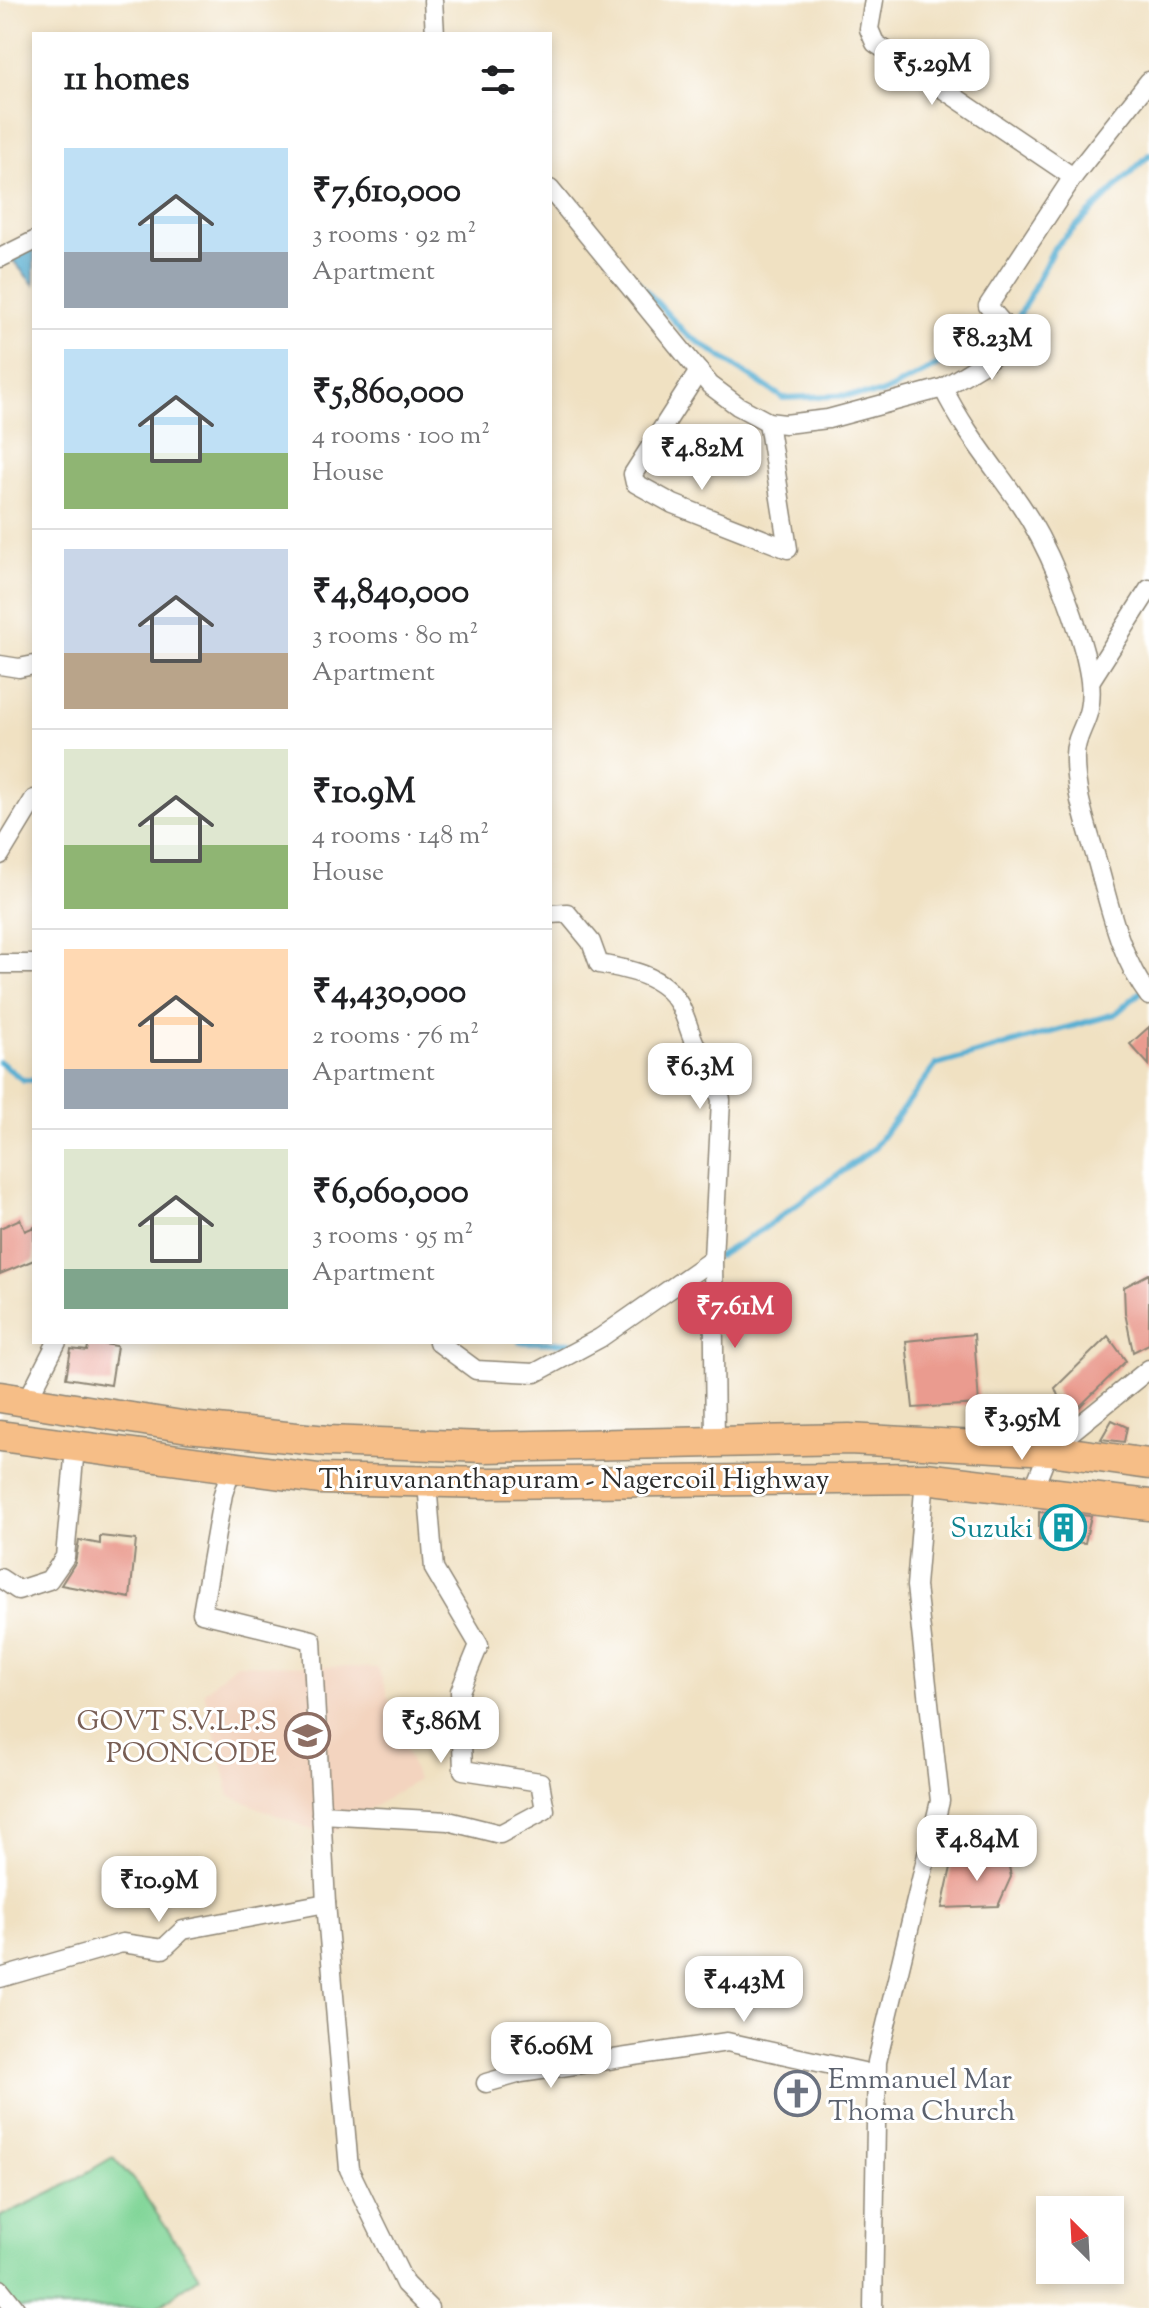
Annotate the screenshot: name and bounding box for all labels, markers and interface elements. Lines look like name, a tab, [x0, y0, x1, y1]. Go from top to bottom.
pin: ₹5.29M	[867, 39, 997, 107]
text: ₹5.29M	[892, 46, 972, 83]
text: 11 homes	[64, 56, 190, 105]
icon: filters	[476, 58, 520, 102]
text: ₹7,610,000	[312, 168, 461, 217]
icon: home	[128, 180, 224, 276]
text: 3 rooms · 92 m²	[312, 217, 476, 254]
text: Apartment	[312, 254, 435, 291]
pin: ₹8.23M	[927, 314, 1057, 382]
text: ₹8.23M	[952, 321, 1032, 358]
text: ₹5,860,000	[312, 369, 464, 418]
icon: home	[128, 381, 224, 477]
text: 4 rooms · 100 m²	[312, 418, 490, 455]
pin: ₹4.82M	[637, 424, 767, 492]
text: ₹4.82M	[660, 431, 744, 468]
text: House	[312, 455, 384, 492]
text: ₹4,840,000	[312, 569, 469, 618]
icon: home	[128, 581, 224, 677]
text: 3 rooms · 80 m²	[312, 618, 478, 655]
text: Apartment	[312, 655, 435, 692]
text: ₹10.9M	[312, 769, 415, 818]
icon: home	[128, 781, 224, 877]
text: 4 rooms · 148 m²	[312, 818, 489, 855]
text: House	[312, 855, 384, 892]
text: ₹4,430,000	[312, 969, 466, 1018]
icon: home	[128, 981, 224, 1077]
text: 2 rooms · 76 m²	[312, 1018, 479, 1055]
pin: ₹6.3M	[644, 1043, 756, 1111]
text: ₹6.3M	[666, 1050, 734, 1087]
text: Apartment	[312, 1055, 435, 1092]
text: ₹6,060,000	[312, 1169, 469, 1218]
icon: home	[128, 1181, 224, 1277]
text: 3 rooms · 95 m²	[312, 1218, 473, 1255]
text: Apartment	[312, 1255, 435, 1292]
pin: ₹7.61M	[670, 1282, 800, 1350]
text: ₹7.61M	[696, 1289, 774, 1326]
pin: ₹3.95M	[957, 1394, 1087, 1462]
text: ₹3.95M	[983, 1401, 1061, 1438]
street label: Thiruvananthapuram - Nagercoil Highway	[319, 1461, 829, 1501]
building icon: Suzuki	[1040, 1503, 1088, 1551]
place label: Suzuki	[950, 1510, 1033, 1550]
pin: ₹5.86M	[376, 1697, 506, 1765]
place label: GOVT S.V.L.P.S POONCODE	[77, 1703, 277, 1775]
text: ₹5.86M	[401, 1704, 481, 1741]
school or university icon: GOVT S.V.L.P.S POONCODE	[284, 1712, 332, 1760]
pin: ₹4.84M	[912, 1815, 1042, 1883]
text: ₹4.84M	[935, 1822, 1019, 1859]
pin: ₹10.9M	[94, 1856, 224, 1924]
text: ₹10.9M	[119, 1863, 199, 1900]
pin: ₹4.43M	[679, 1956, 809, 2024]
text: ₹4.43M	[703, 1963, 785, 2000]
pin: ₹6.06M	[486, 2022, 616, 2090]
text: ₹6.06M	[509, 2029, 593, 2066]
place label: Emmanuel Mar Thoma Church	[828, 2061, 1016, 2133]
church icon: Emmanuel Mar Thoma Church	[773, 2070, 821, 2118]
north arrow	[1036, 2196, 1124, 2284]
map controls	[1036, 2196, 1124, 2284]

